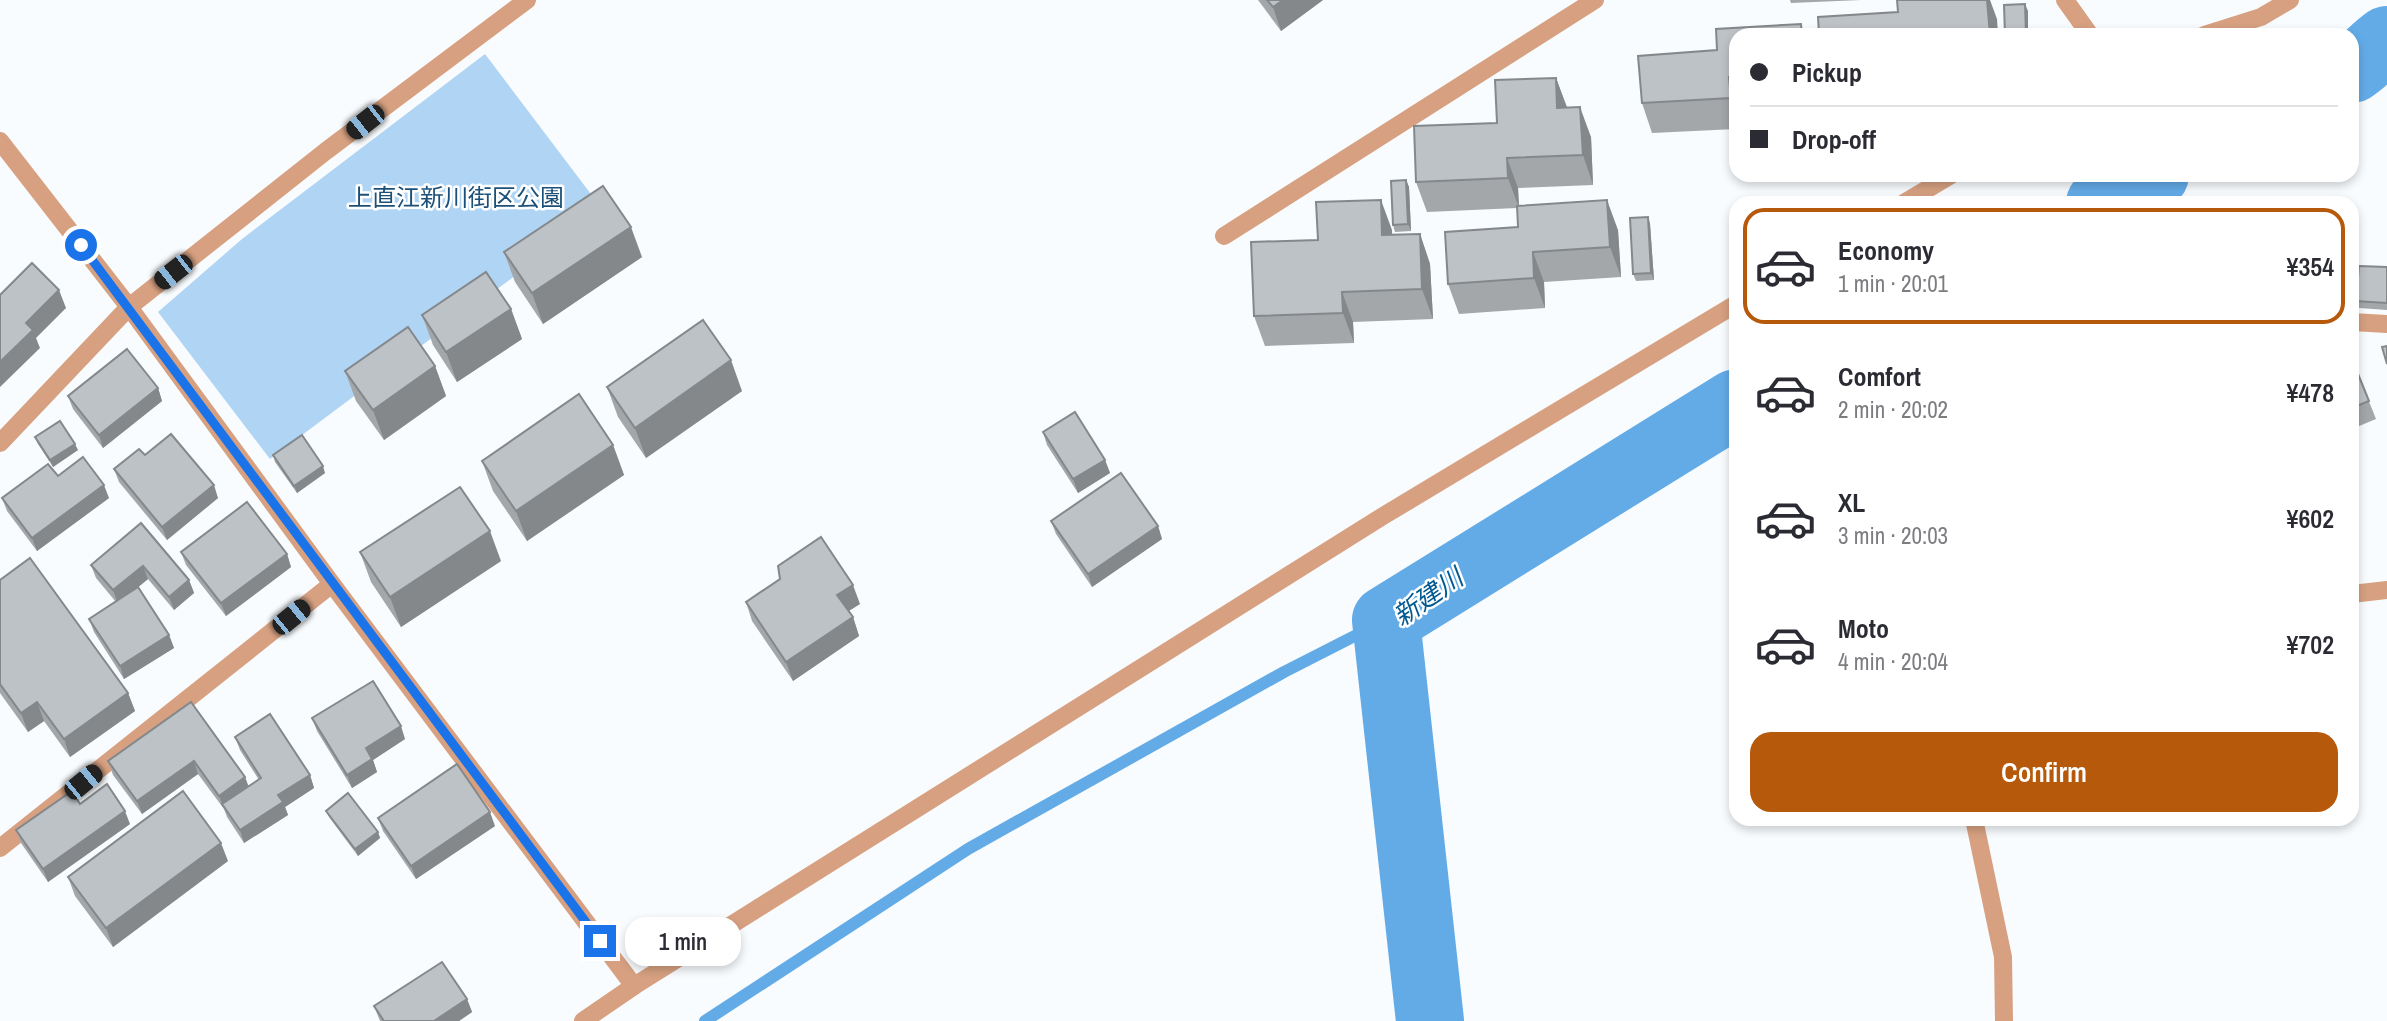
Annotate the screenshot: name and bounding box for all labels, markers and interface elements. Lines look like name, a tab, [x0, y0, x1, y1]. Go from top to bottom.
text: Pickup	[1792, 55, 1862, 90]
car	[342, 101, 389, 143]
text: Drop-off	[1792, 122, 1876, 157]
park label: 上直江新川街区公園	[348, 181, 564, 213]
route start	[65, 229, 97, 261]
text: Economy	[1838, 233, 1934, 268]
icon: car	[1754, 235, 1817, 298]
text: ¥354	[2287, 249, 2334, 284]
car	[150, 251, 197, 293]
text: 1 min · 20:01	[1838, 268, 1948, 299]
text: Comfort	[1838, 359, 1921, 394]
icon: car	[1754, 361, 1817, 424]
text: ¥478	[2287, 375, 2334, 410]
text: 2 min · 20:02	[1838, 394, 1948, 425]
text: XL	[1838, 485, 1865, 520]
icon: car	[1754, 487, 1817, 550]
text: ¥602	[2287, 501, 2334, 536]
text: 3 min · 20:03	[1838, 520, 1948, 551]
water label: 新建川	[1386, 558, 1472, 633]
car	[269, 596, 314, 638]
text: Moto	[1838, 611, 1889, 646]
icon: car	[1754, 613, 1817, 676]
text: ¥702	[2287, 627, 2334, 662]
text: 4 min · 20:04	[1838, 646, 1948, 677]
button: Confirm	[1750, 732, 2338, 812]
car	[61, 761, 106, 803]
callout: 1 min	[624, 916, 740, 965]
route end	[584, 925, 616, 957]
text: 1 min	[659, 926, 707, 957]

